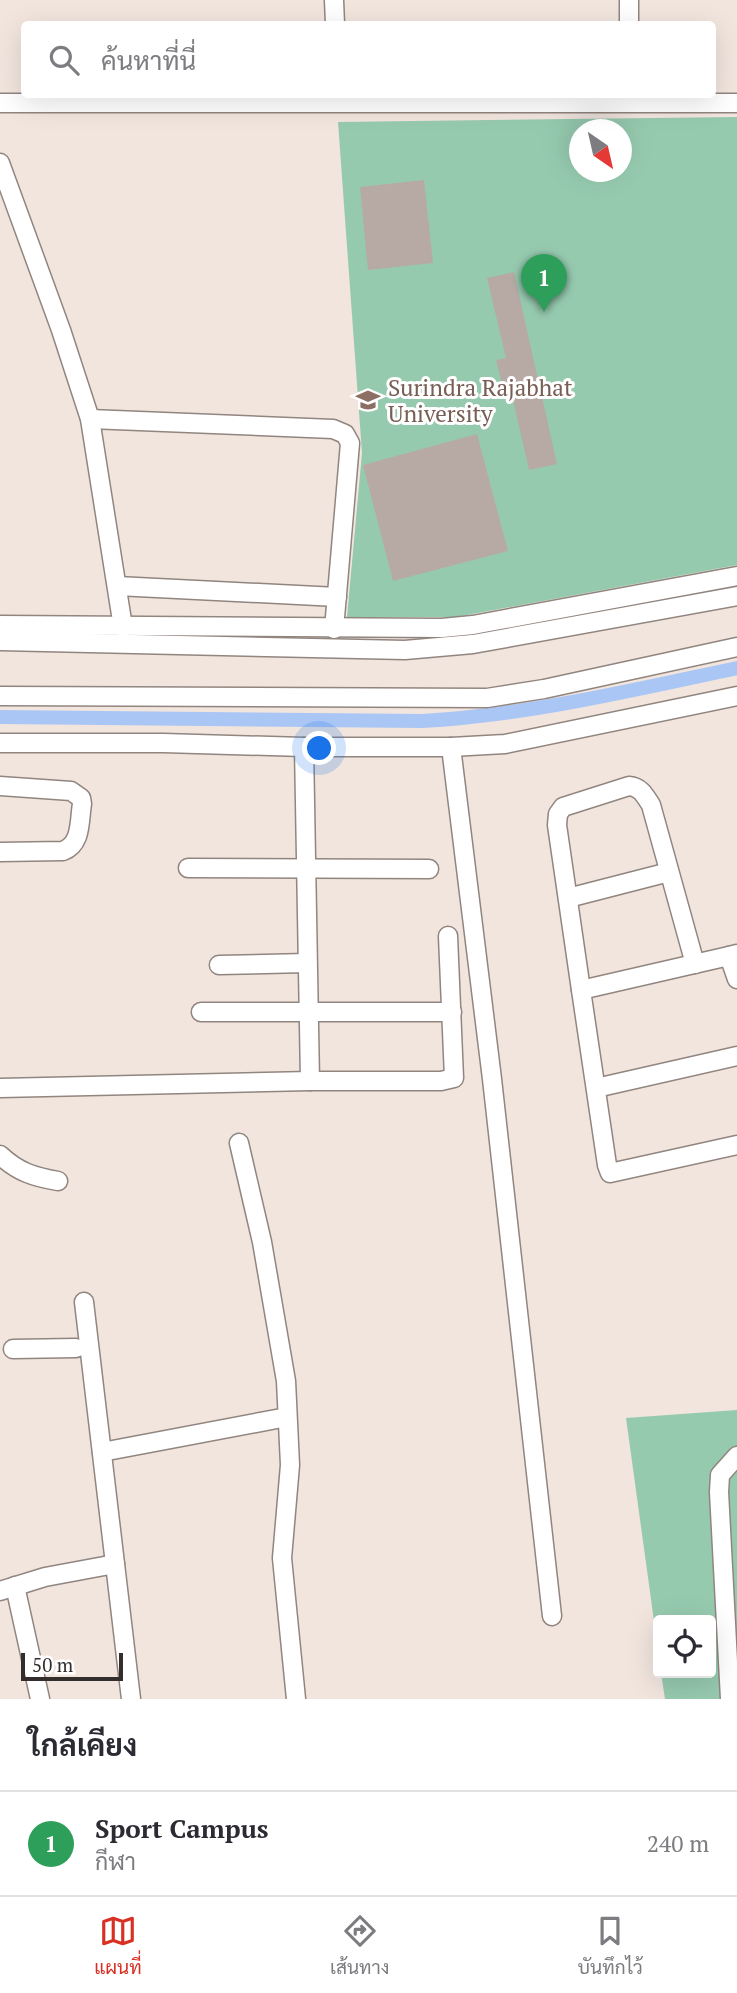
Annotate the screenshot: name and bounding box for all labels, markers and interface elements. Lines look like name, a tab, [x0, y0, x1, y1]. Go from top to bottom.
search box	[21, 21, 716, 98]
icon: search	[45, 41, 83, 79]
text: ค้นหาที่นี่	[101, 43, 196, 77]
north arrow	[569, 119, 632, 182]
pin: 1	[521, 254, 567, 312]
place label: Surindra Rajabhat University	[388, 372, 573, 429]
school or university icon: Surindra Rajabhat University	[354, 386, 382, 414]
your location	[302, 731, 336, 765]
map controls	[653, 1615, 716, 1678]
button: locate	[653, 1615, 716, 1678]
scale bar	[21, 1650, 122, 1682]
text: 50 m	[32, 1652, 73, 1677]
text: ใกล้เคียง	[28, 1725, 137, 1765]
text: Sport Campus	[95, 1811, 269, 1845]
text: 1	[45, 1828, 58, 1859]
text: 240 m	[647, 1828, 709, 1859]
text: กีฬา	[95, 1846, 136, 1877]
tab: แผนที่	[94, 1912, 142, 1979]
tab: เส้นทาง	[330, 1912, 389, 1979]
tab: บันทึกไว้	[578, 1912, 643, 1979]

